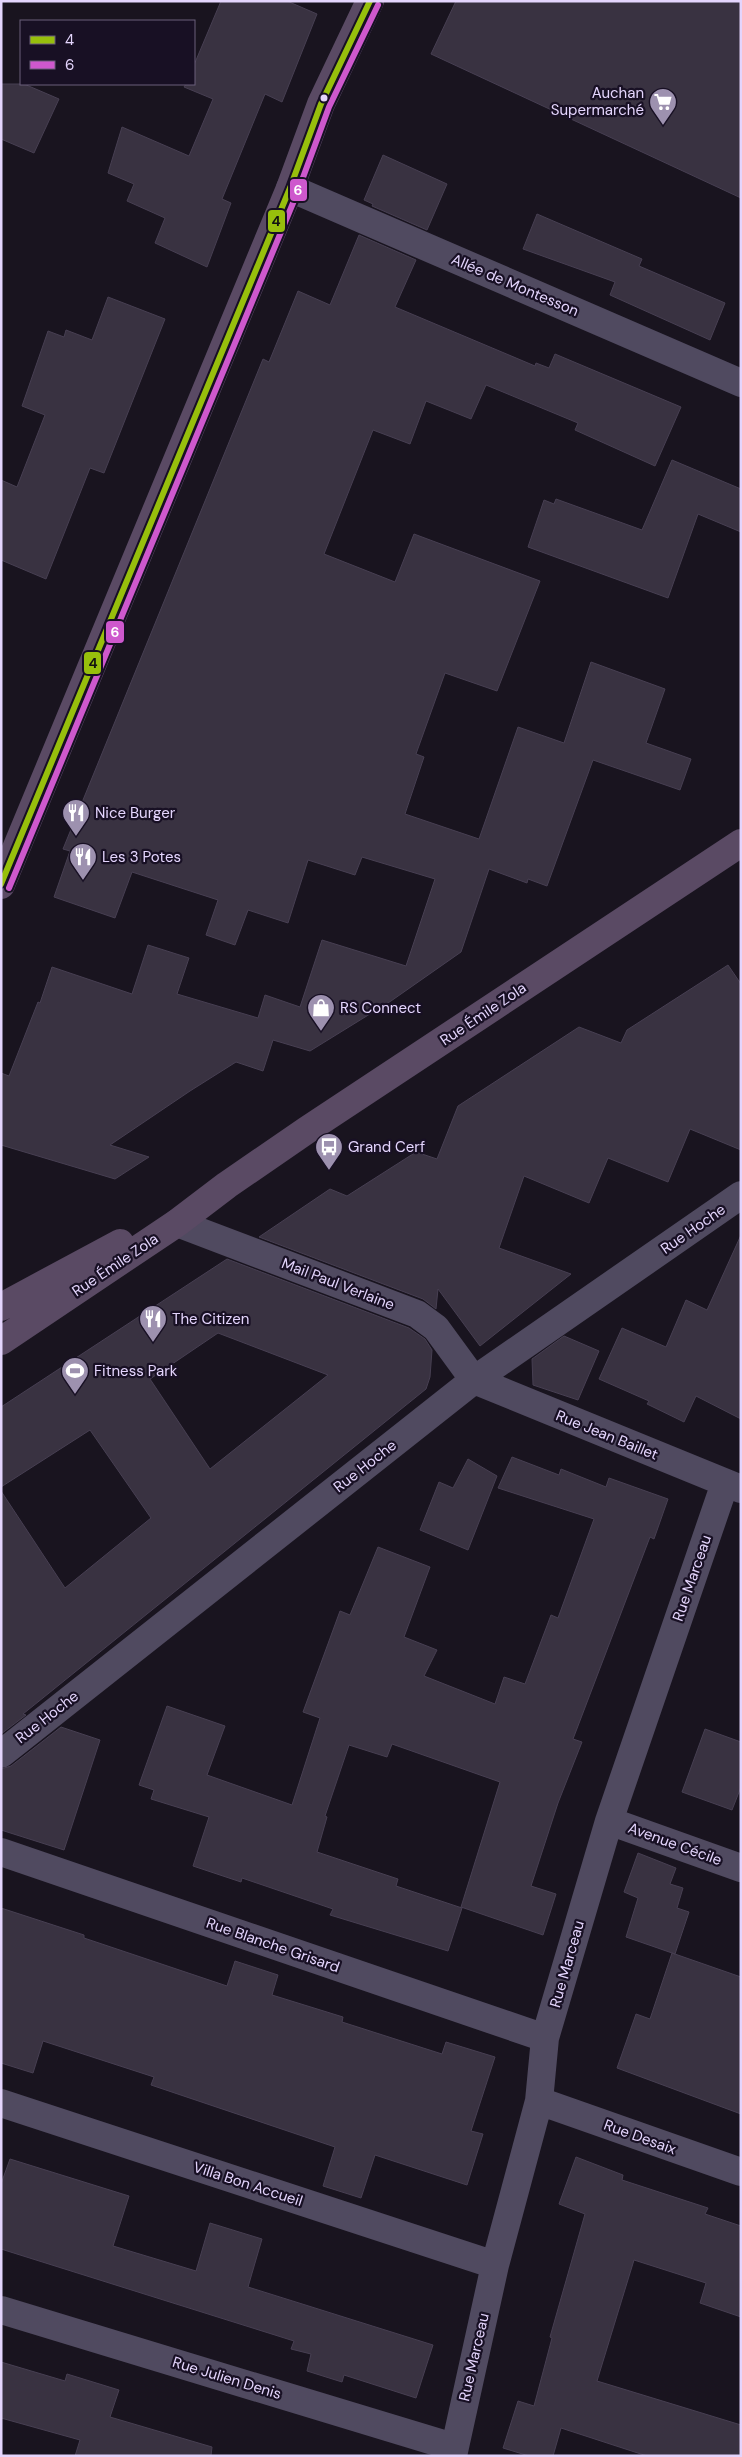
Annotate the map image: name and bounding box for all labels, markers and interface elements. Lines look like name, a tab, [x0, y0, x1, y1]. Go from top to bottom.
legend	[20, 20, 195, 85]
text: 4	[65, 30, 74, 50]
text: 6	[65, 55, 74, 75]
place label: Auchan Supermarché	[551, 83, 644, 120]
supermarket icon: Auchan Supermarché	[648, 87, 678, 126]
unlabelled marker	[319, 93, 329, 103]
line badge: 6	[289, 178, 308, 202]
text: 6	[294, 181, 303, 199]
line badge: 4	[267, 209, 286, 233]
text: 4	[271, 212, 281, 230]
street label: Allée de Montesson	[448, 249, 582, 321]
line badge: 6	[105, 620, 125, 644]
text: 6	[111, 623, 120, 641]
line badge: 4	[83, 651, 102, 675]
text: 4	[88, 654, 98, 672]
restaurant icon: Nice Burger	[61, 798, 91, 837]
place label: Nice Burger	[95, 803, 176, 823]
restaurant icon: Les 3 Potes	[68, 842, 98, 881]
place label: Les 3 Potes	[102, 847, 181, 867]
street label: Rue Émile Zola	[436, 978, 530, 1050]
shop icon: RS Connect	[306, 993, 336, 1032]
place label: RS Connect	[340, 998, 421, 1018]
bus stop icon: Grand Cerf	[314, 1132, 344, 1171]
place label: Grand Cerf	[348, 1137, 425, 1157]
street label: Rue Hoche	[657, 1199, 729, 1259]
street label: Rue Émile Zola	[68, 1229, 162, 1301]
street label: Mail Paul Verlaine	[279, 1253, 397, 1315]
restaurant icon: The Citizen	[138, 1304, 168, 1343]
place label: The Citizen	[172, 1309, 249, 1329]
sports icon: Fitness Park	[60, 1356, 90, 1395]
place label: Fitness Park	[94, 1361, 178, 1381]
street label: Rue Jean Baillet	[553, 1405, 661, 1465]
street label: Rue Hoche	[329, 1435, 401, 1497]
street label: Rue Marceau	[668, 1532, 716, 1624]
street label: Rue Hoche	[11, 1686, 83, 1748]
street label: Avenue Cécile	[625, 1818, 725, 1870]
street label: Rue Blanche Grisard	[204, 1913, 342, 1977]
street label: Rue Marceau	[545, 1918, 589, 2010]
street label: Rue Desaix	[601, 2115, 679, 2160]
street label: Villa Bon Accueil	[191, 2157, 305, 2211]
street label: Rue Marceau	[454, 2311, 494, 2403]
street label: Rue Julien Denis	[170, 2352, 284, 2404]

